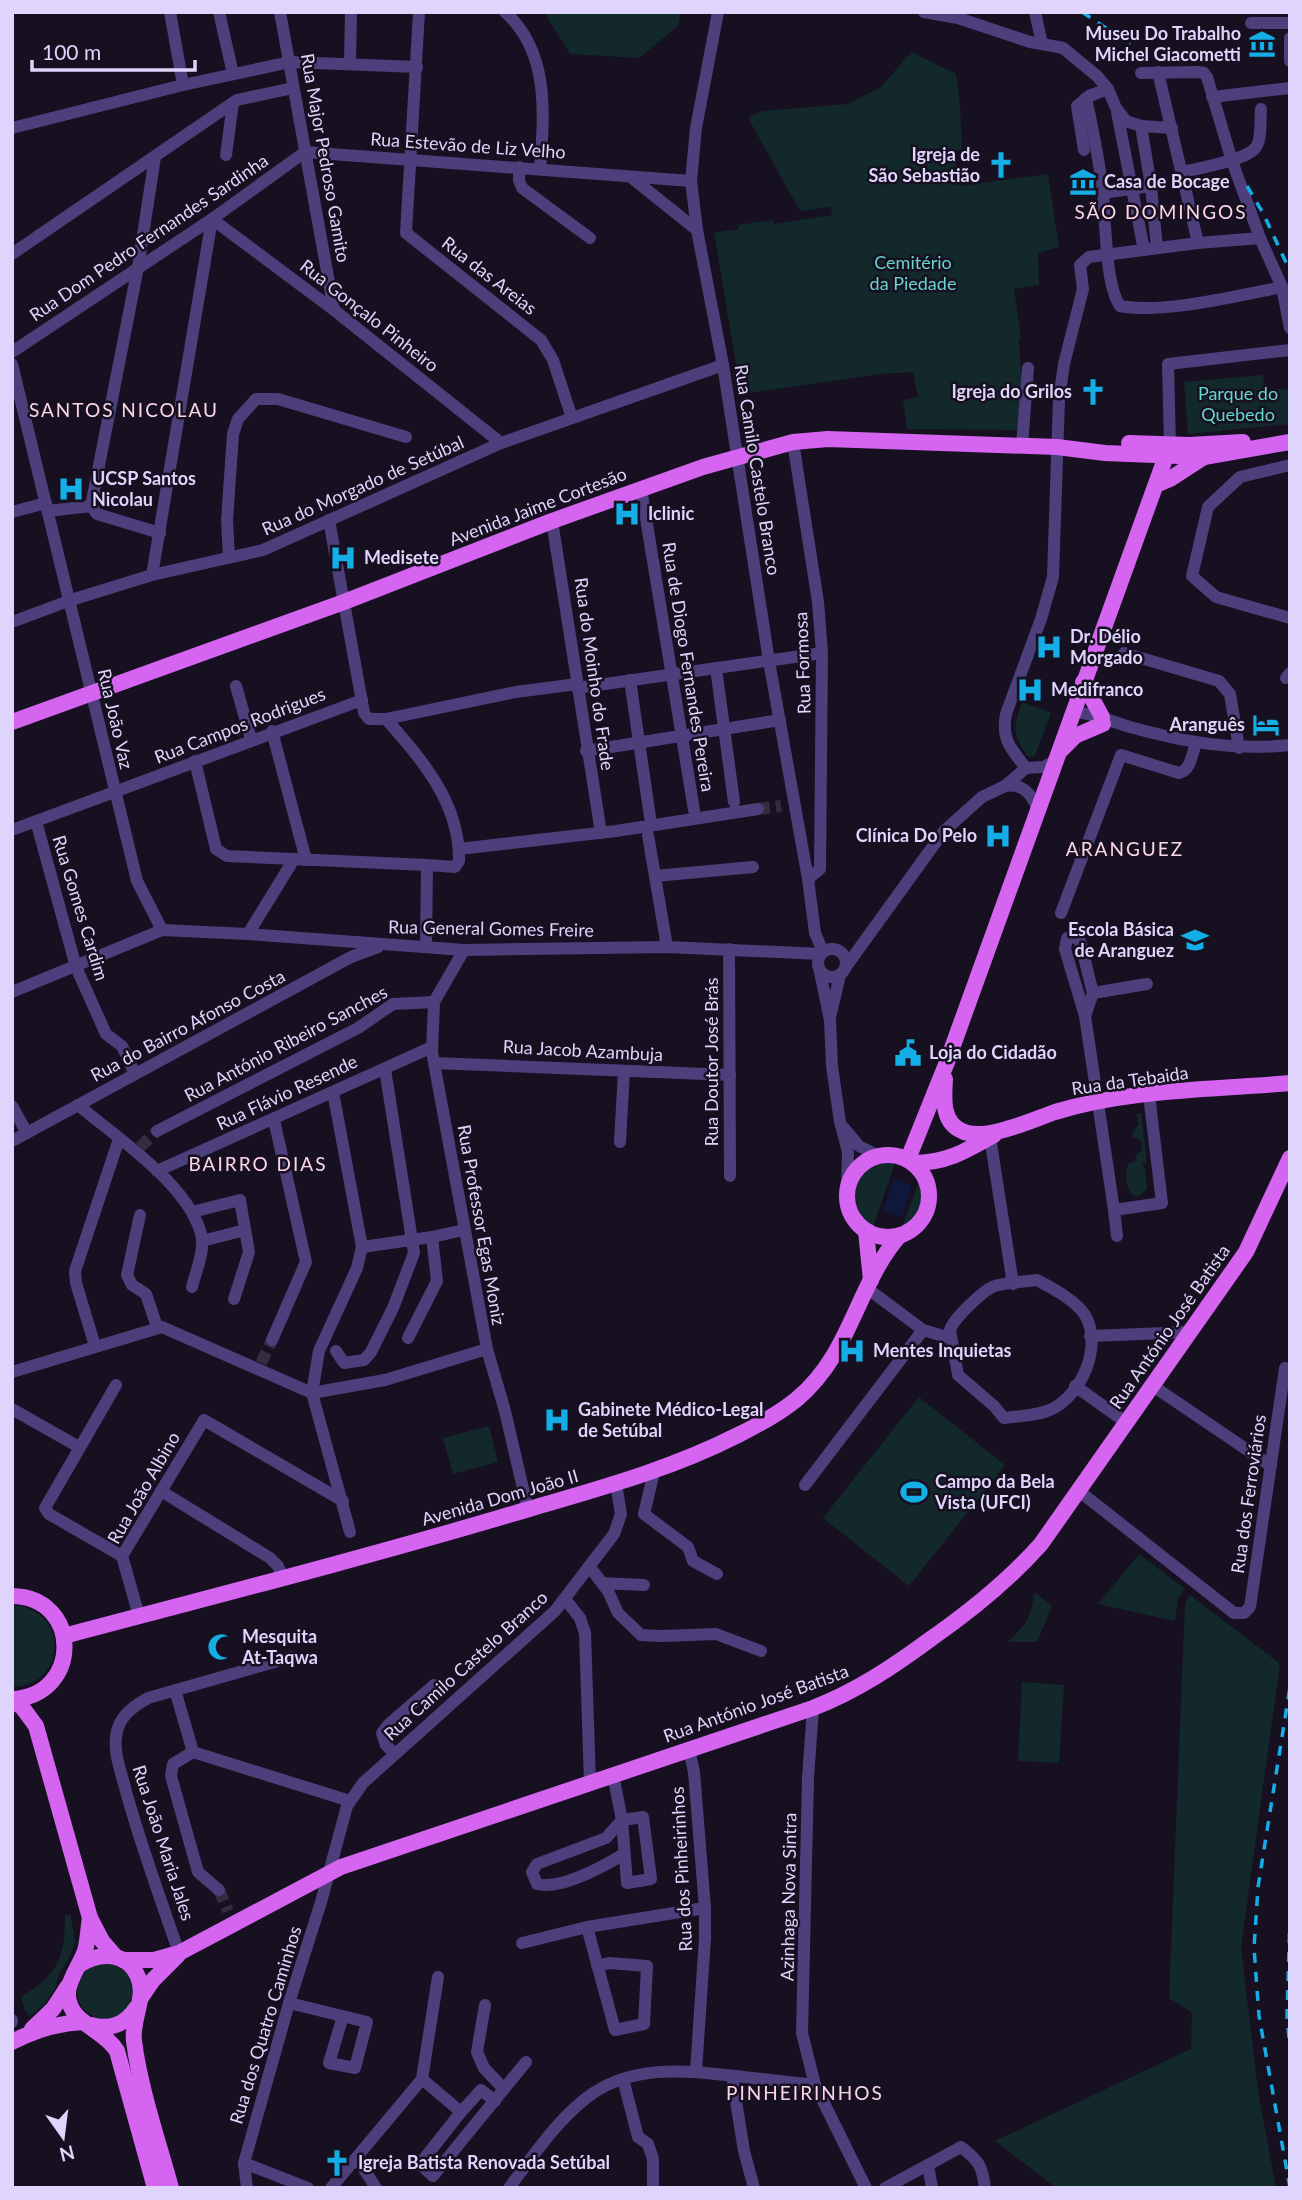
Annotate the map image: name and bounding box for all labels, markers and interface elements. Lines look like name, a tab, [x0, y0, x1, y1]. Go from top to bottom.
place label: Museu Do Trabalho Michel Giacometti	[1085, 22, 1241, 65]
scale bar	[32, 28, 194, 72]
museum icon: Museu Do Trabalho Michel Giacometti	[1247, 29, 1277, 59]
text: 100 m	[42, 39, 101, 64]
street label: Rua Major Pedroso Gamito	[297, 52, 355, 264]
street label: Rua Estevão de Liz Velho	[370, 127, 566, 163]
place label: Igreja de São Sebastião	[869, 143, 980, 186]
street label: Rua Dom Pedro Fernandes Sardinha	[25, 149, 272, 325]
church icon: Igreja de São Sebastião	[986, 150, 1016, 180]
museum icon: Casa de Bocage	[1068, 167, 1098, 197]
place label: Casa de Bocage	[1104, 170, 1230, 192]
district label: SÃO DOMINGOS	[1074, 200, 1248, 223]
street label: Rua das Areias	[438, 231, 542, 319]
park label: Cemitério da Piedade	[870, 251, 956, 294]
street label: Rua Gonçalo Pinheiro	[296, 254, 443, 376]
street label: Rua Camilo Castelo Branco	[730, 363, 786, 577]
church icon: Igreja do Grilos	[1078, 377, 1108, 407]
place label: Igreja do Grilos	[951, 380, 1072, 402]
park label: Parque do Quebedo	[1198, 382, 1278, 425]
district label: SANTOS NICOLAU	[29, 398, 219, 421]
street label: Rua do Morgado de Setúbal	[258, 431, 467, 540]
street label: Avenida Jaime Cortesão	[446, 462, 630, 550]
place label: UCSP Santos Nicolau	[92, 467, 196, 510]
hospital icon: UCSP Santos Nicolau	[56, 474, 86, 504]
hospital icon: Iclinic	[612, 499, 642, 529]
place label: Iclinic	[648, 502, 695, 524]
street label: Rua de Diogo Fernandes Pereira	[658, 540, 720, 793]
hospital icon: Medisete	[328, 543, 358, 573]
place label: Medisete	[364, 546, 439, 568]
street label: Rua do Moinho do Frade	[571, 576, 619, 772]
street label: Rua Formosa	[789, 611, 815, 715]
place label: Dr. Délio Morgado	[1070, 625, 1143, 668]
hospital icon: Dr. Délio Morgado	[1034, 632, 1064, 662]
street label: Rua João Vaz	[94, 666, 138, 771]
hospital icon: Medifranco	[1015, 675, 1045, 705]
place label: Medifranco	[1051, 678, 1143, 700]
street label: Rua Campos Rodrigues	[151, 682, 329, 768]
hotel icon: Aranguês	[1251, 710, 1281, 740]
place label: Aranguês	[1168, 713, 1245, 735]
hospital icon: Clínica Do Pelo	[983, 821, 1013, 851]
place label: Clínica Do Pelo	[856, 824, 977, 846]
street label: Rua Gomes Cardim	[48, 832, 114, 983]
district label: ARANGUEZ	[1066, 837, 1184, 860]
street label: Rua General Gomes Freire	[388, 915, 594, 941]
place label: Escola Básica de Aranguez	[1068, 918, 1174, 961]
school or university icon: Escola Básica de Aranguez	[1180, 925, 1210, 955]
street label: Rua do Bairro Afonso Costa	[87, 964, 289, 1086]
street label: Rua Doutor José Brás	[700, 977, 722, 1147]
street label: Rua António Ribeiro Sanches	[180, 980, 391, 1106]
street label: Rua Jacob Azambuja	[502, 1035, 664, 1065]
public building icon: Loja do Cidadão	[893, 1038, 923, 1068]
place label: Loja do Cidadão	[929, 1041, 1057, 1063]
street label: Rua Flávio Resende	[213, 1050, 361, 1134]
street label: Rua da Tebaida	[1070, 1061, 1190, 1099]
street label: Rua Professor Egas Moniz	[453, 1123, 510, 1327]
district label: BAIRRO DIAS	[189, 1152, 327, 1175]
street label: Rua António José Batista	[1104, 1240, 1234, 1413]
hospital icon: Mentes Inquietas	[837, 1336, 867, 1366]
place label: Mentes Inquietas	[873, 1339, 1012, 1361]
place label: Gabinete Médico-Legal de Setúbal	[578, 1398, 764, 1441]
hospital icon: Gabinete Médico-Legal de Setúbal	[542, 1405, 572, 1435]
street label: Rua dos Ferroviários	[1226, 1413, 1270, 1575]
street label: Rua João Albino	[102, 1428, 184, 1547]
street label: Avenida Dom João II	[419, 1464, 581, 1530]
place label: Campo da Bela Vista (UFCI)	[934, 1470, 1055, 1513]
sports icon: Campo da Bela Vista (UFCI)	[899, 1477, 929, 1507]
street label: Rua Camilo Castelo Branco	[379, 1586, 552, 1745]
place label: Mesquita At-Taqwa	[241, 1625, 318, 1668]
mosque icon: Mesquita At-Taqwa	[206, 1632, 236, 1662]
street label: Rua António José Batista	[660, 1659, 851, 1747]
street label: Rua João Maria Jales	[128, 1762, 200, 1923]
street label: Rua dos Pinheirinhos	[666, 1786, 696, 1952]
street label: Azinhaga Nova Sintra	[776, 1813, 800, 1981]
street label: Rua dos Quatro Caminhos	[224, 1923, 306, 2126]
district label: PINHEIRINHOS	[726, 2081, 884, 2104]
north arrow	[28, 2102, 98, 2172]
text: N	[57, 2141, 77, 2167]
church icon: Igreja Batista Renovada Setúbal	[322, 2148, 352, 2178]
place label: Igreja Batista Renovada Setúbal	[358, 2151, 610, 2173]

